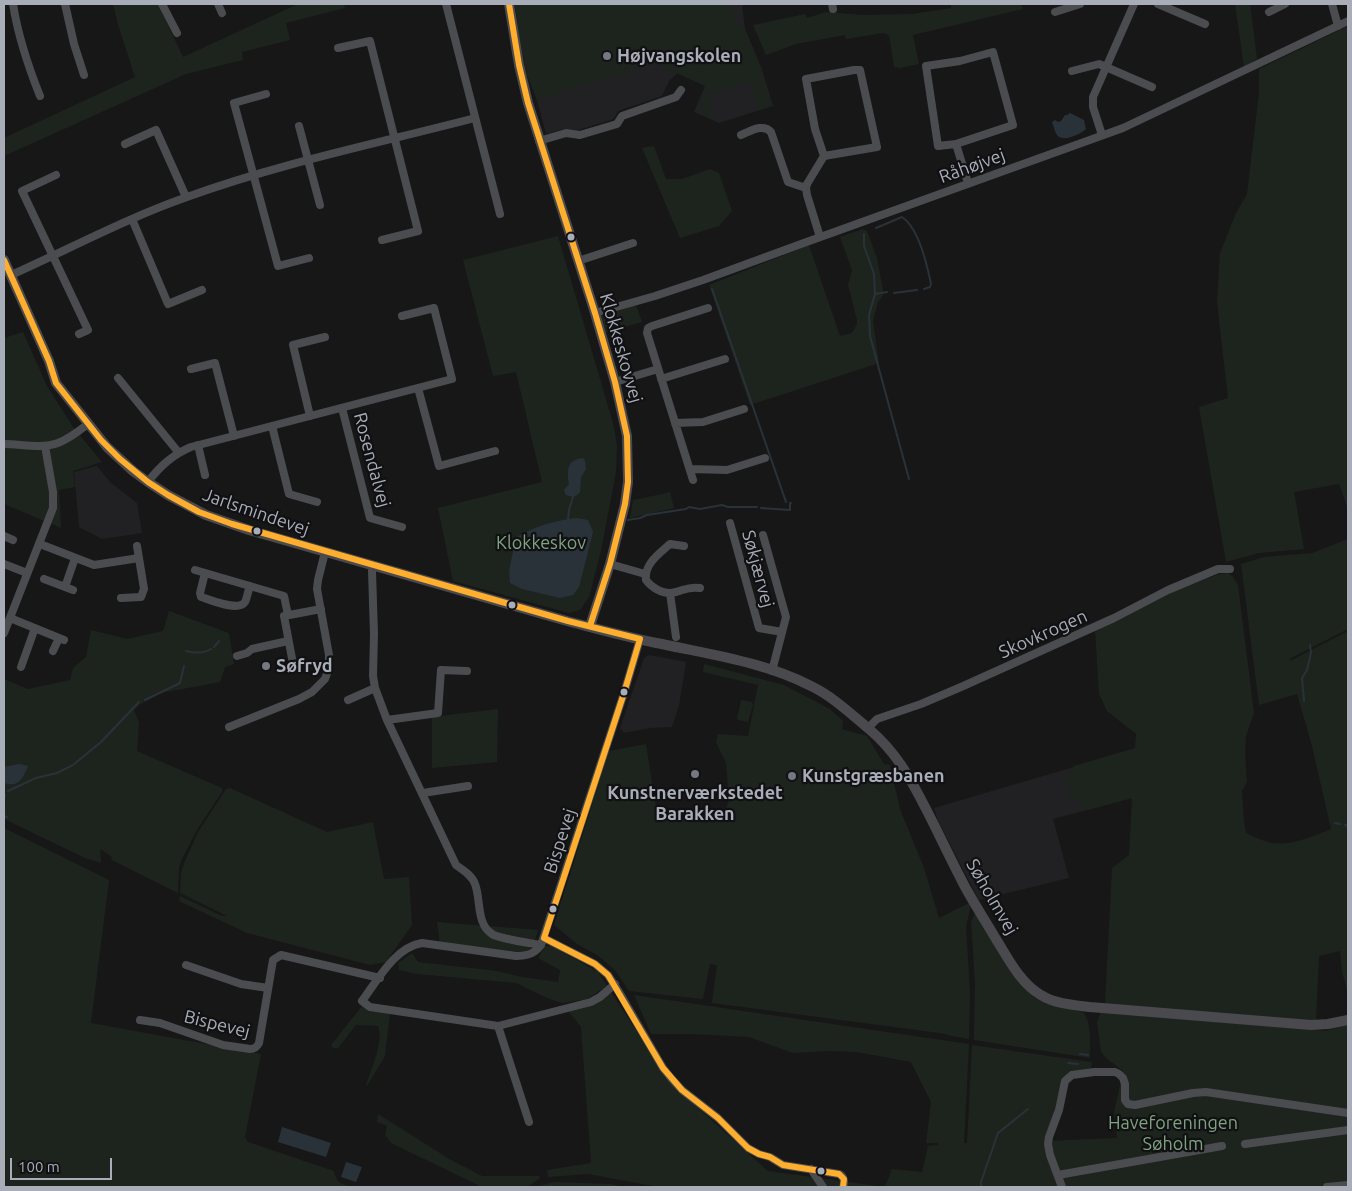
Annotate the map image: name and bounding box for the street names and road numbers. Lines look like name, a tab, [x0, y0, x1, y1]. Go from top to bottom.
street label: Råhøjvej	[936, 144, 1008, 188]
street label: Klokkeskovvej	[595, 291, 647, 405]
street label: Rosendalvej	[349, 410, 395, 510]
street label: Jarlsmindevej	[200, 484, 312, 540]
street label: Søkjærvej	[737, 528, 779, 610]
street label: Skovkrogen	[995, 605, 1091, 663]
street label: Bispevej	[539, 806, 581, 876]
street label: Søholmvej	[962, 855, 1022, 939]
street label: Bispevej	[182, 1005, 252, 1043]

